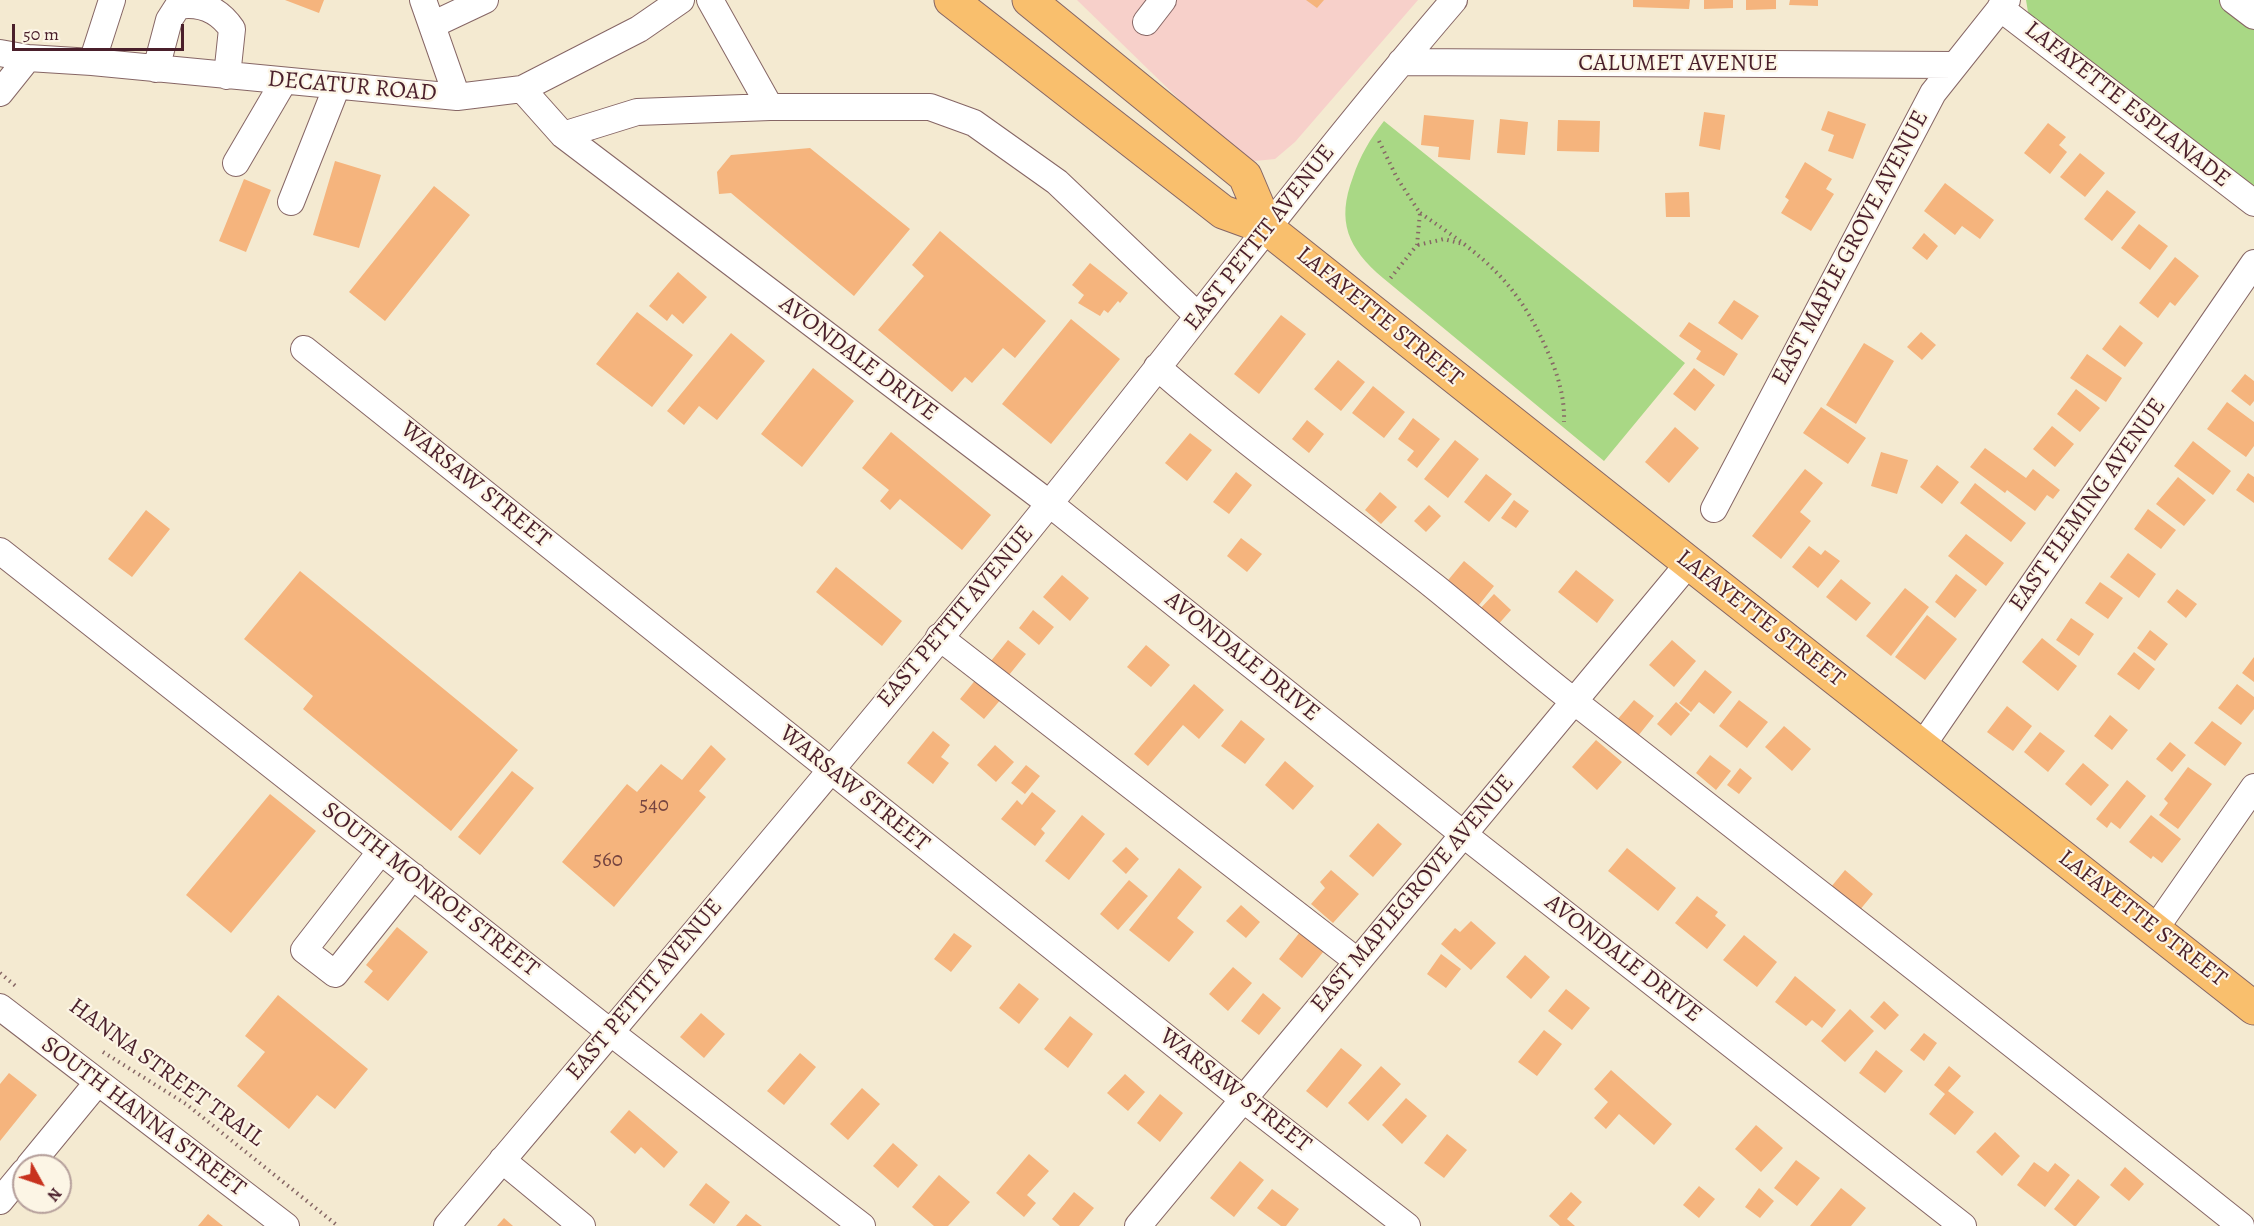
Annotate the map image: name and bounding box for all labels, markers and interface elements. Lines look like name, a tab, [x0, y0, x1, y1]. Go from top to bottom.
scale bar	[15, 12, 188, 50]
street label: LAFAYETTE ESPLANADE	[2018, 16, 2236, 194]
text: 50 m	[23, 22, 59, 46]
street label: CALUMET AVENUE	[1578, 50, 1778, 78]
street label: DECATUR ROAD	[266, 65, 438, 109]
street label: EAST MAPLE GROVE AVENUE	[1766, 106, 1936, 390]
street label: EAST PETTIT AVENUE	[1178, 139, 1342, 337]
street label: LAFAYETTE STREET	[1290, 241, 1468, 393]
street label: AVONDALE DRIVE	[773, 290, 943, 428]
street label: EAST FLEMING AVENUE	[2003, 393, 2173, 617]
street label: WARSAW STREET	[394, 416, 556, 554]
street label: EAST PETTIT AVENUE	[872, 520, 1040, 714]
street label: LAFAYETTE STREET	[1670, 544, 1850, 694]
street label: AVONDALE DRIVE	[1159, 586, 1325, 728]
street label: WARSAW STREET	[773, 720, 935, 858]
street label: EAST MAPLEGROVE AVENUE	[1305, 769, 1521, 1019]
house number: 540	[639, 793, 669, 819]
street label: SOUTH MONROE STREET	[316, 796, 544, 984]
street label: LAFAYETTE STREET	[2052, 844, 2232, 994]
house number: 560	[593, 848, 623, 874]
street label: AVONDALE DRIVE	[1539, 889, 1707, 1029]
street label: EAST PETTIT AVENUE	[561, 893, 729, 1087]
street label: HANNA STREET TRAIL	[63, 993, 269, 1153]
street label: WARSAW STREET	[1153, 1023, 1317, 1159]
street label: SOUTH HANNA STREET	[35, 1031, 251, 1203]
north arrow	[12, 1154, 72, 1214]

